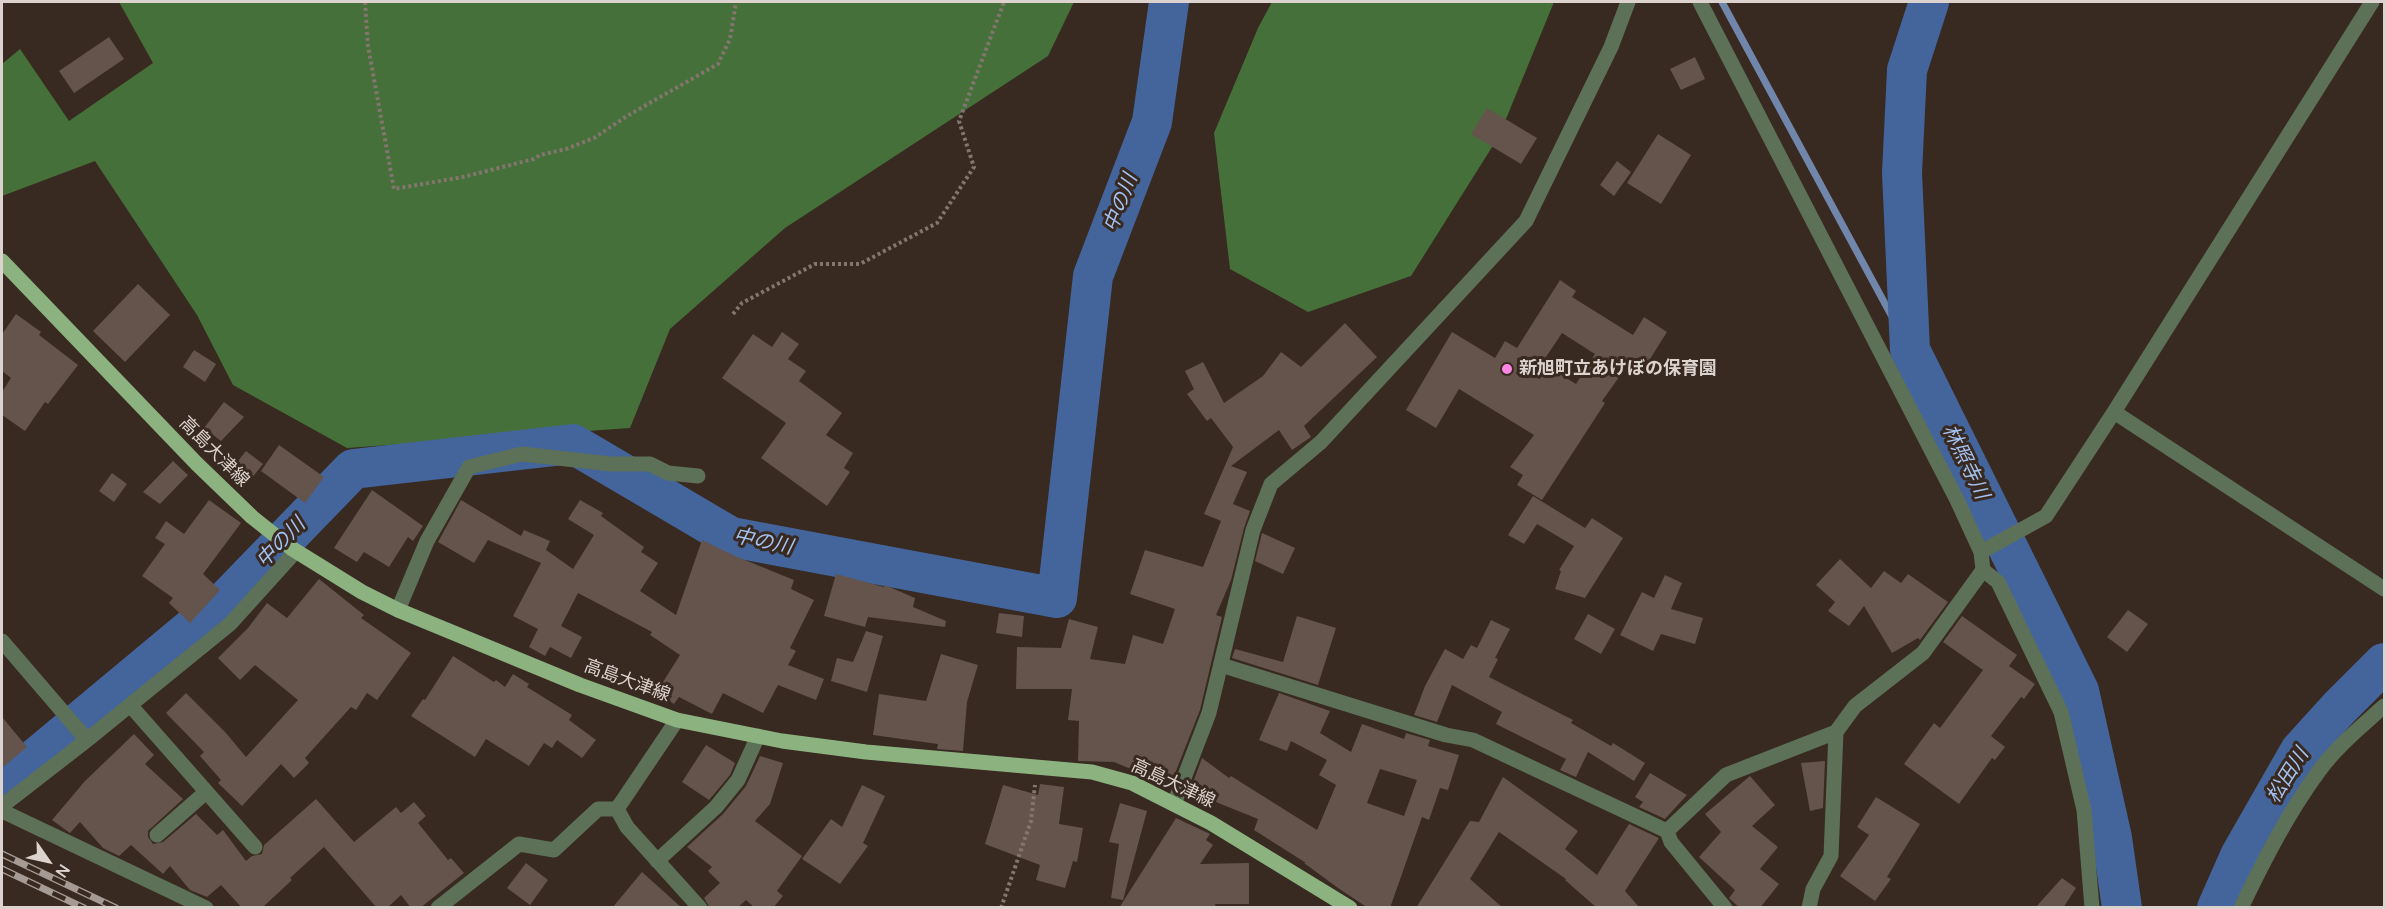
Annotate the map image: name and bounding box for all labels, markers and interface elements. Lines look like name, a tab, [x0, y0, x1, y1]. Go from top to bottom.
water label: 中の川	[1099, 171, 1143, 235]
place label: 新旭町立あけぼの保育園	[1519, 358, 1717, 380]
marker: 新旭町立あけぼの保育園	[1500, 362, 1514, 376]
street label: 高島大津線	[175, 413, 253, 491]
water label: 林照寺川	[1937, 421, 1993, 503]
water label: 中の川	[252, 513, 310, 573]
water label: 中の川	[731, 524, 795, 560]
street label: 高島大津線	[581, 655, 673, 707]
water label: 松田川	[2262, 744, 2314, 808]
street label: 高島大津線	[1128, 755, 1218, 813]
north arrow	[18, 831, 78, 891]
text: N	[51, 860, 75, 882]

